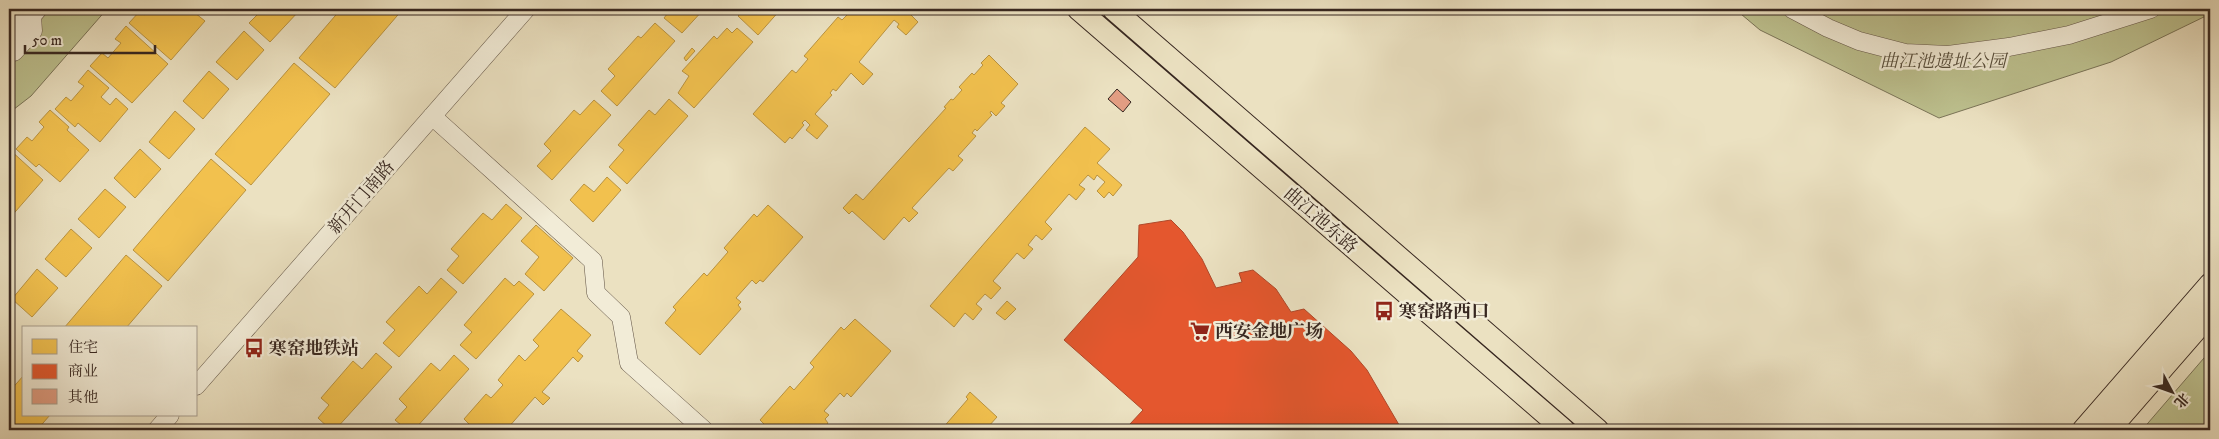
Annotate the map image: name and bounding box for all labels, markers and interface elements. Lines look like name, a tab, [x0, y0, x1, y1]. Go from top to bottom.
scale bar	[25, 22, 155, 54]
text: 50 m	[32, 31, 62, 50]
park label: 曲江池遗址公园	[1880, 51, 2009, 73]
street label: 新开门南路	[324, 156, 400, 239]
street label: 曲江池东路	[1279, 183, 1362, 259]
bus stop icon: 寒窑路西口	[1373, 300, 1395, 322]
place label: 寒窑路西口	[1399, 301, 1489, 323]
supermarket icon: 西安金地广场	[1189, 320, 1211, 342]
place label: 西安金地广场	[1215, 321, 1323, 343]
legend	[22, 326, 198, 416]
bus stop icon: 寒窑地铁站	[243, 337, 265, 359]
text: 住宅	[68, 338, 98, 357]
place label: 寒窑地铁站	[269, 338, 359, 360]
text: 商业	[68, 362, 98, 381]
north arrow	[2146, 366, 2196, 416]
text: 其他	[68, 388, 98, 407]
text: 北	[2170, 389, 2192, 411]

